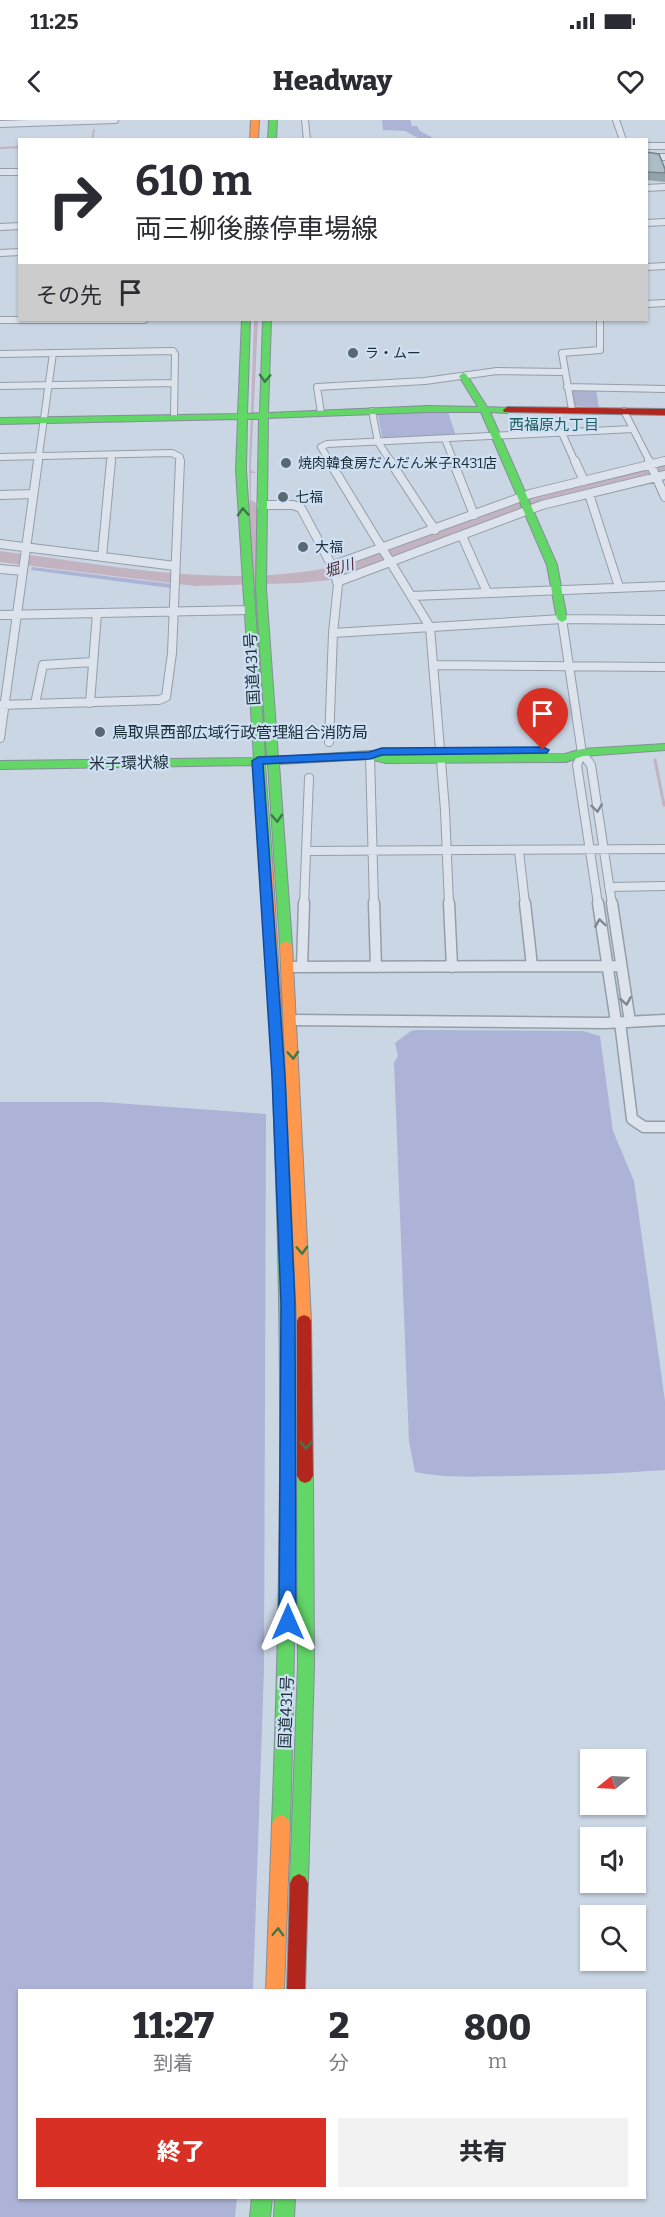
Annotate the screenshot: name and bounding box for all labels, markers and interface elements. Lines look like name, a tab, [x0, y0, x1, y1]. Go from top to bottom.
text: 11:25	[30, 8, 79, 35]
icon: back	[18, 65, 51, 98]
text: Headway	[273, 65, 392, 97]
icon: heart	[614, 65, 647, 98]
text: 610 m	[135, 156, 252, 206]
icon: right	[36, 162, 114, 240]
text: 両三柳後藤停車場線	[135, 213, 378, 245]
icon: arrive	[114, 276, 147, 309]
text: その先	[36, 282, 102, 309]
place label: ラ・ムー	[365, 345, 421, 362]
marker: ラ・ムー	[346, 346, 360, 360]
one-way arrow	[259, 373, 272, 382]
district label: 西福原九丁目	[509, 416, 599, 434]
place label: 焼肉韓食房だんだん米子R431店	[298, 455, 497, 472]
marker: 焼肉韓食房だんだん米子R431店	[279, 456, 293, 470]
place label: 七福	[295, 489, 323, 506]
marker: 七福	[276, 490, 290, 504]
one-way arrow	[237, 508, 250, 517]
place label: 大福	[315, 539, 343, 556]
marker: 大福	[296, 540, 310, 554]
water label: 堀川	[322, 555, 358, 581]
street label: 国道431号	[241, 632, 263, 706]
pin	[517, 688, 568, 750]
icon: arrive	[526, 697, 559, 730]
place label: 鳥取県西部広域行政管理組合消防局	[112, 723, 368, 742]
marker: 鳥取県西部広域行政管理組合消防局	[93, 725, 107, 739]
street label: 米子環状線	[89, 753, 169, 773]
one-way arrow	[591, 803, 603, 813]
one-way arrow	[271, 814, 284, 823]
one-way arrow	[594, 919, 606, 928]
one-way arrow	[620, 996, 632, 1006]
one-way arrow	[286, 1050, 299, 1059]
one-way arrow	[296, 1245, 309, 1254]
one-way arrow	[300, 1440, 312, 1449]
position arrow	[256, 1590, 320, 1654]
street label: 国道431号	[275, 1675, 297, 1749]
north arrow	[580, 1749, 646, 1815]
map controls	[580, 1749, 646, 1971]
button: sound	[580, 1827, 646, 1893]
button: search	[580, 1905, 646, 1971]
one-way arrow	[271, 1928, 284, 1937]
text: 11:27	[133, 2004, 214, 2048]
text: 2	[329, 2004, 349, 2048]
text: 800	[464, 2006, 531, 2050]
text: m	[488, 2049, 507, 2073]
text: 到着	[153, 2051, 193, 2075]
text: 分	[329, 2051, 349, 2075]
button: 終了	[36, 2118, 326, 2187]
button: 共有	[338, 2118, 628, 2187]

